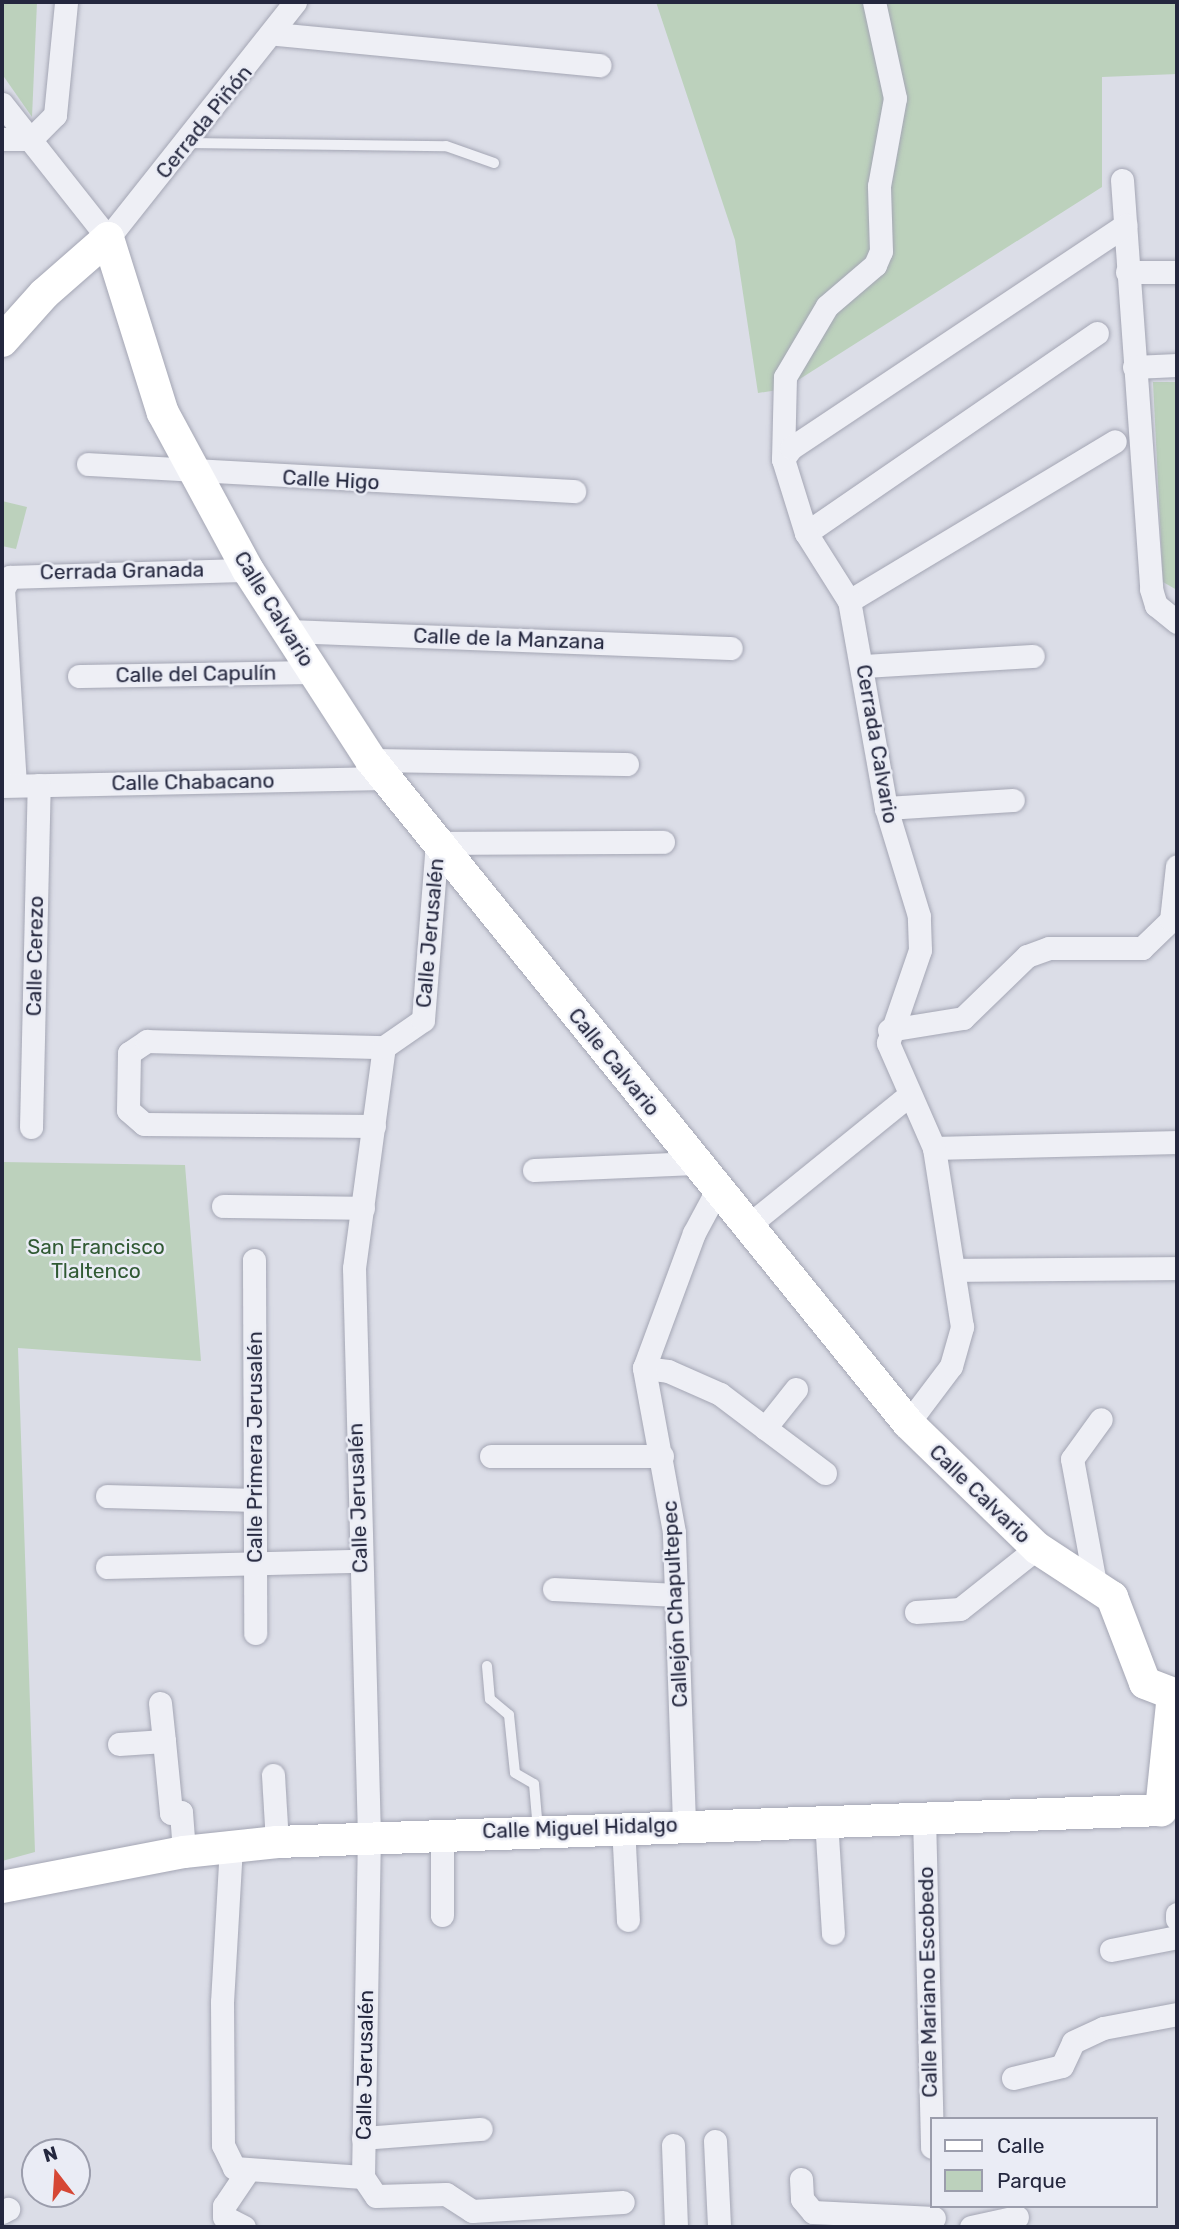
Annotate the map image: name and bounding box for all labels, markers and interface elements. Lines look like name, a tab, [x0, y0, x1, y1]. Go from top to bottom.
street label: Cerrada Piñón	[151, 60, 257, 184]
street label: Calle Higo	[282, 465, 380, 495]
street label: Calle Calvario	[229, 547, 319, 671]
street label: Cerrada Granada	[40, 557, 204, 585]
street label: Calle de la Manzana	[413, 623, 605, 655]
street label: Calle del Capulín	[115, 660, 277, 688]
street label: Cerrada Calvario	[851, 663, 903, 825]
street label: Calle Chabacano	[111, 768, 275, 796]
street label: Calle Jerusalén	[411, 857, 449, 1009]
street label: Calle Cerezo	[21, 896, 49, 1016]
street label: Calle Calvario	[563, 1003, 665, 1121]
park label: San Francisco Tlaltenco	[27, 1234, 165, 1284]
street label: Calle Primera Jerusalén	[242, 1331, 268, 1563]
street label: Calle Jerusalén	[343, 1422, 373, 1574]
street label: Calle Calvario	[924, 1439, 1036, 1549]
street label: Callejón Chapultepec	[657, 1500, 693, 1708]
street label: Calle Miguel Hidalgo	[482, 1812, 678, 1844]
street label: Calle Mariano Escobedo	[913, 1866, 943, 2098]
street label: Calle Jerusalén	[351, 1990, 379, 2140]
legend	[930, 2117, 1158, 2208]
text: Calle	[997, 2133, 1045, 2158]
north arrow	[21, 2138, 91, 2208]
text: N	[40, 2141, 60, 2167]
text: Parque	[997, 2168, 1067, 2193]

